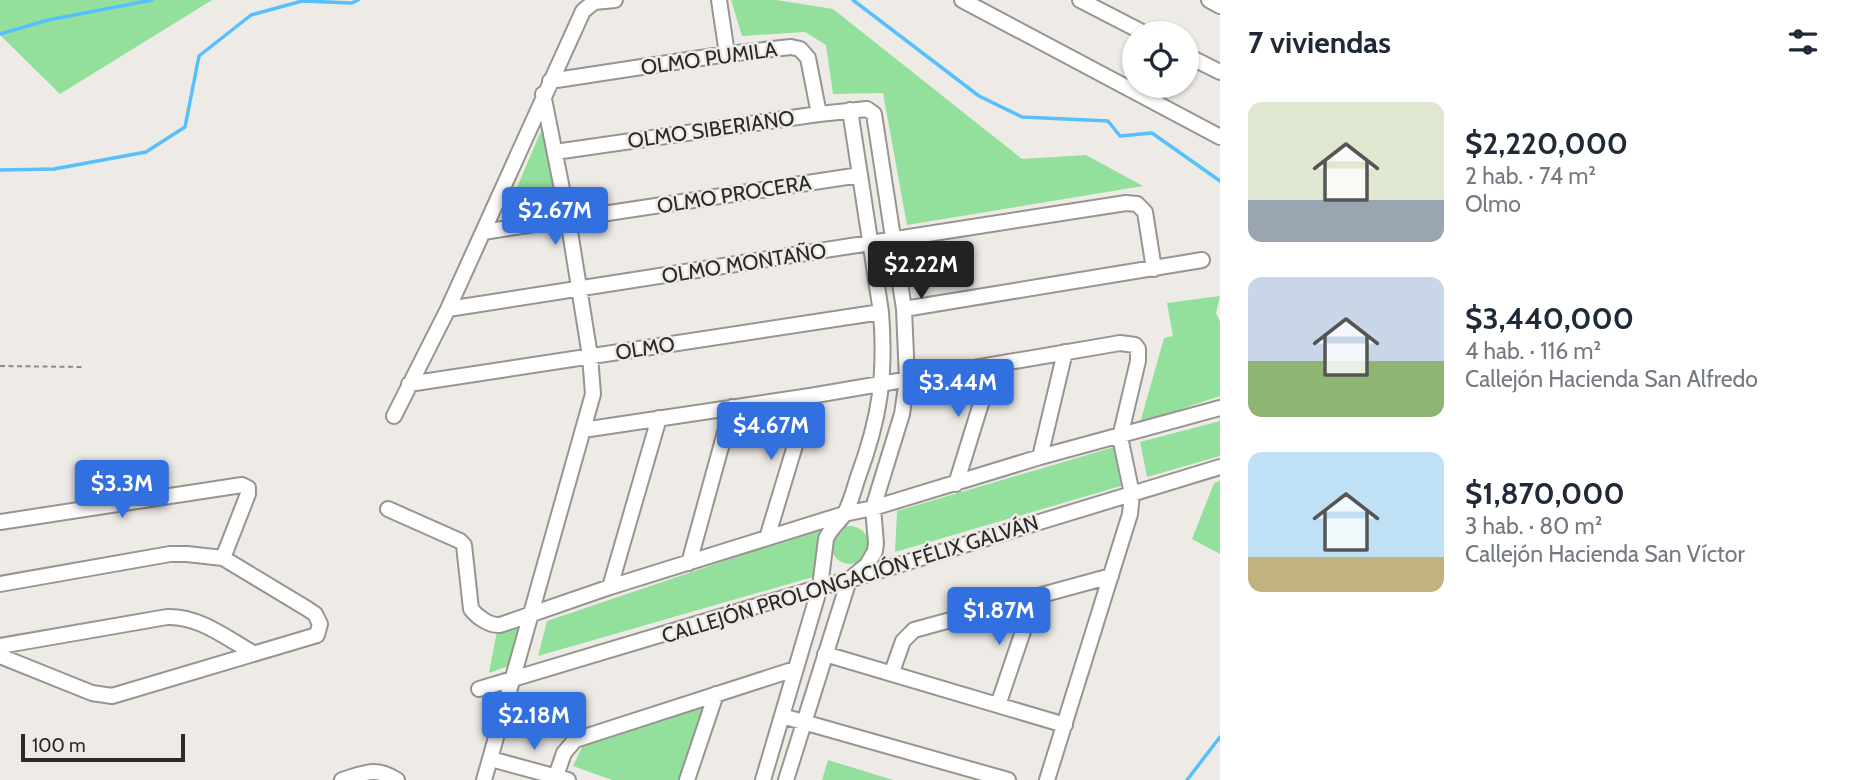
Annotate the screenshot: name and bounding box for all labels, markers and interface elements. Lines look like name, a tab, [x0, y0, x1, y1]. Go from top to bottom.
map controls	[1122, 21, 1199, 98]
button: locate	[1122, 21, 1199, 98]
icon: filters	[1784, 23, 1822, 61]
text: 7 viviendas	[1248, 24, 1391, 61]
street label: OLMO PUMILA	[639, 36, 779, 80]
street label: OLMO SIBERIANO	[626, 105, 796, 153]
text: $2,220,000	[1465, 125, 1628, 162]
icon: home	[1304, 130, 1388, 214]
text: 2 hab. · 74 m²	[1465, 162, 1596, 190]
street label: OLMO PROCERA	[655, 169, 813, 219]
pin: $2.67M	[498, 188, 612, 247]
text: Olmo	[1465, 190, 1521, 218]
text: $2.67M	[518, 196, 592, 224]
street label: OLMO MONTAÑO	[660, 237, 828, 288]
pin: $2.22M	[864, 242, 978, 301]
text: $2.22M	[884, 250, 958, 278]
text: $3,440,000	[1465, 300, 1634, 337]
icon: home	[1304, 305, 1388, 389]
street label: OLMO	[614, 331, 676, 365]
text: 4 hab. · 116 m²	[1465, 337, 1601, 365]
pin: $3.44M	[901, 360, 1015, 419]
text: Callejón Hacienda San Alfredo	[1465, 365, 1758, 393]
text: $3.44M	[919, 368, 997, 396]
pin: $4.67M	[714, 402, 828, 462]
text: $4.67M	[733, 411, 809, 439]
pin: $3.3M	[73, 461, 171, 520]
text: $3.3M	[91, 469, 153, 497]
text: $1,870,000	[1465, 475, 1625, 512]
icon: home	[1304, 480, 1388, 564]
street label: CALLEJÓN PROLONGACIÓN FÉLIX GALVÁN	[659, 510, 1041, 648]
text: 3 hab. · 80 m²	[1465, 512, 1602, 540]
text: Callejón Hacienda San Víctor	[1465, 540, 1745, 568]
pin: $1.87M	[942, 588, 1056, 647]
text: $1.87M	[963, 596, 1035, 624]
pin: $2.18M	[477, 692, 591, 752]
text: $2.18M	[498, 701, 570, 729]
scale bar	[21, 731, 186, 763]
text: 100 m	[32, 734, 86, 757]

